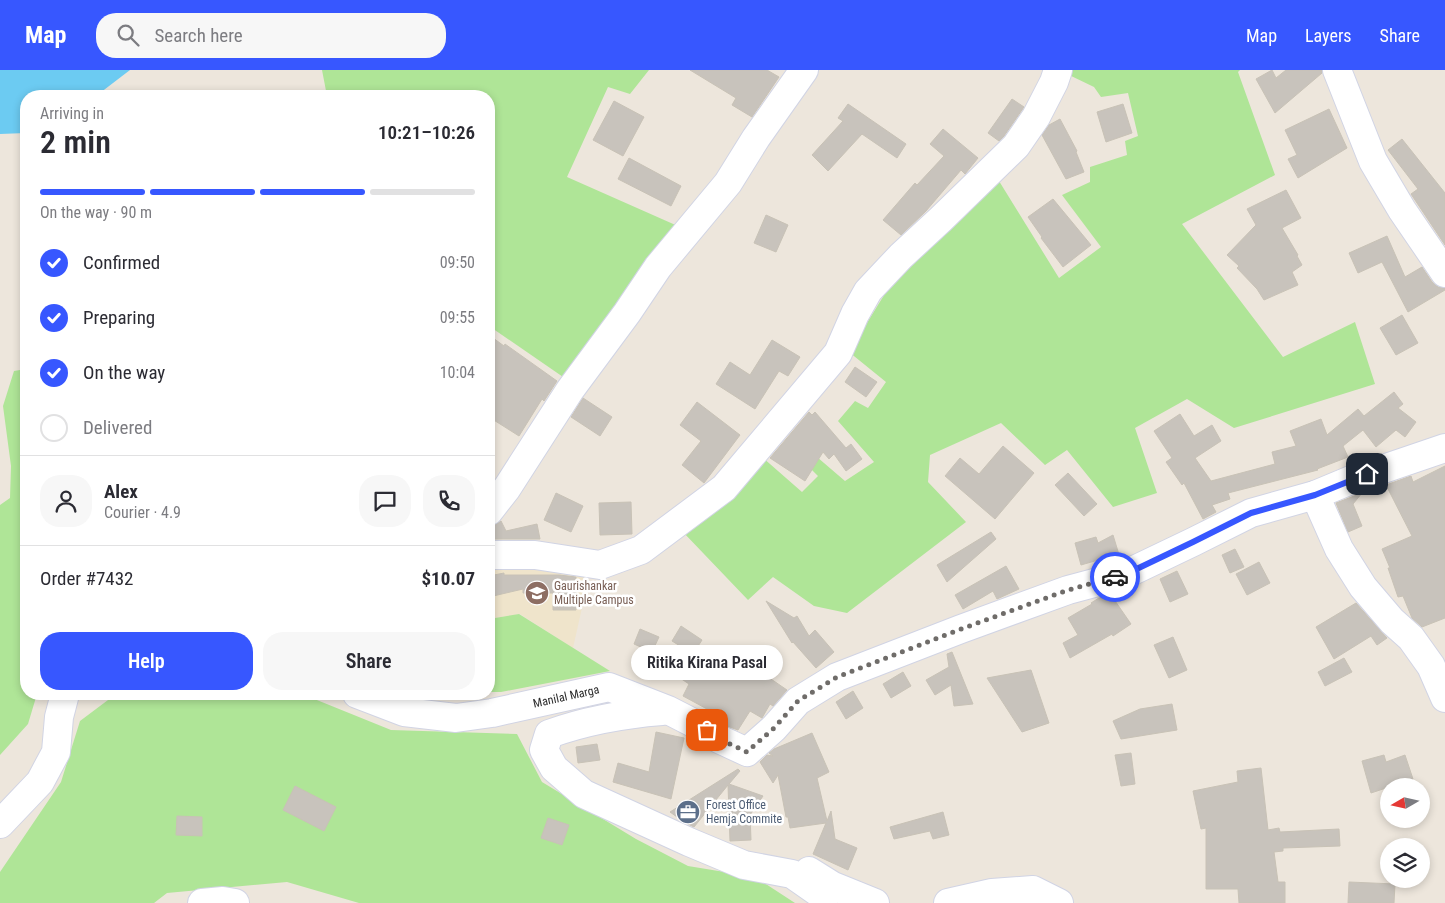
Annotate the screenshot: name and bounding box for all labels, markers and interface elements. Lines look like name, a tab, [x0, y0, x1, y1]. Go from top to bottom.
search box	[96, 13, 446, 58]
text: Map	[25, 21, 66, 49]
icon: search	[114, 21, 142, 49]
text: Search here	[154, 24, 243, 47]
text: Map	[1246, 25, 1277, 46]
text: Layers	[1305, 25, 1352, 46]
text: Share	[1380, 25, 1420, 46]
text: Arriving in	[40, 104, 104, 123]
text: 10:21–10:26	[378, 121, 475, 144]
text: 2 min	[40, 123, 111, 161]
text: On the way · 90 m	[40, 203, 152, 222]
icon: check	[40, 249, 68, 277]
text: Confirmed	[83, 251, 160, 274]
text: 09:50	[440, 253, 475, 272]
icon: check	[40, 304, 68, 332]
text: Preparing	[83, 306, 155, 329]
text: 09:55	[440, 308, 475, 327]
icon: check	[40, 359, 68, 387]
text: On the way	[83, 361, 165, 384]
text: 10:04	[440, 363, 475, 382]
text: Delivered	[83, 416, 152, 439]
pin	[1346, 453, 1388, 495]
icon: home	[1353, 460, 1381, 488]
button: person	[40, 475, 92, 527]
button: chat	[359, 475, 411, 527]
button: phone	[423, 475, 475, 527]
text: Alex	[104, 480, 138, 503]
text: Courier · 4.9	[104, 503, 181, 522]
courier	[1090, 552, 1140, 602]
icon: car	[1101, 563, 1129, 591]
text: Order #7432	[40, 567, 133, 590]
text: $10.07	[421, 567, 475, 590]
place label: Gaurishankar Multiple Campus	[554, 579, 634, 607]
school or university icon: Gaurishankar Multiple Campus	[524, 580, 550, 606]
button: Help	[40, 632, 253, 690]
button: Share	[263, 632, 475, 690]
callout: Ritika Kirana Pasal	[631, 645, 783, 680]
text: Ritika Kirana Pasal	[647, 653, 767, 672]
street label: Manilal Marga	[532, 682, 601, 711]
pin	[686, 709, 728, 751]
icon: bag	[693, 716, 721, 744]
north arrow	[1380, 778, 1430, 828]
map controls	[1380, 778, 1430, 888]
place label: Forest Office Hemja Commite	[706, 798, 782, 826]
office icon: Forest Office Hemja Commite	[675, 799, 701, 825]
button: layers	[1380, 838, 1430, 888]

